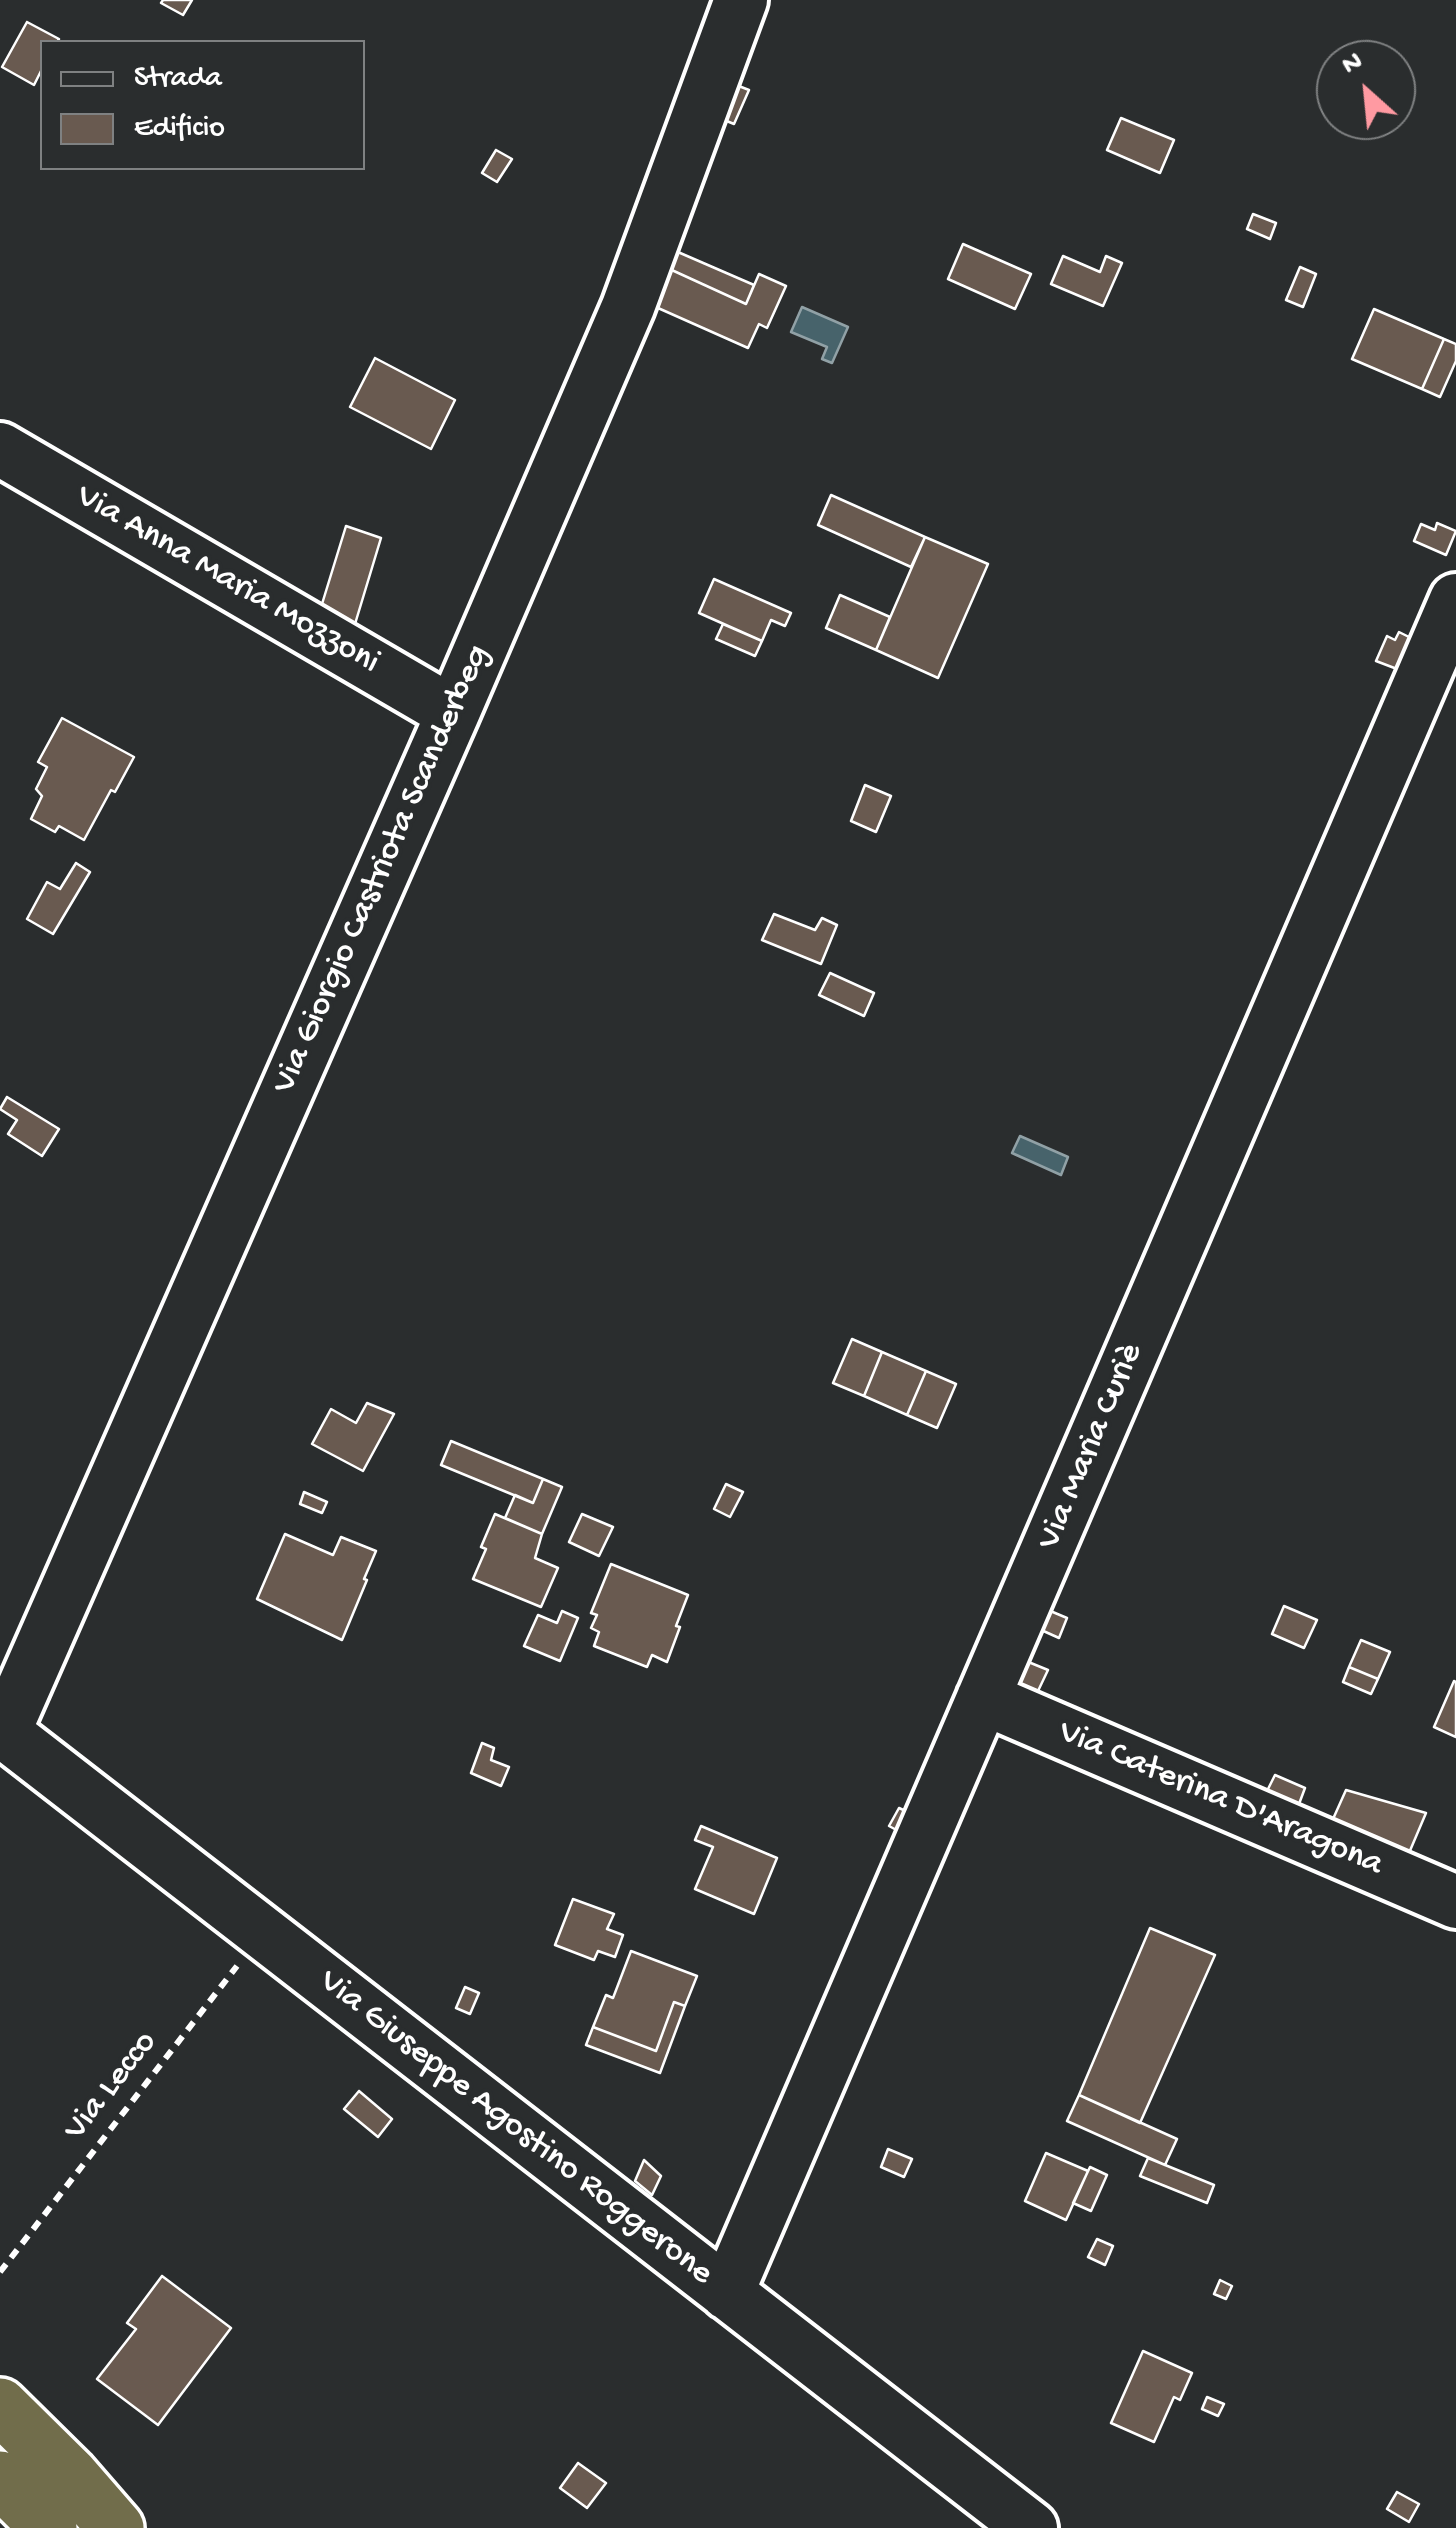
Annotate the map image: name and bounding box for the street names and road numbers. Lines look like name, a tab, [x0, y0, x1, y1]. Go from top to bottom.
street label: Via Anna Maria Mozzoni	[68, 477, 386, 685]
street label: Via Giorgio Castriota Scanderbeg	[265, 639, 501, 1101]
street label: Via Maria Curiè	[1030, 1338, 1154, 1556]
street label: Via Caterina D'Aragona	[1052, 1713, 1388, 1887]
street label: Via Giuseppe Agostino Roggerone	[309, 1962, 721, 2296]
street label: Via Lecco	[56, 2024, 168, 2150]

